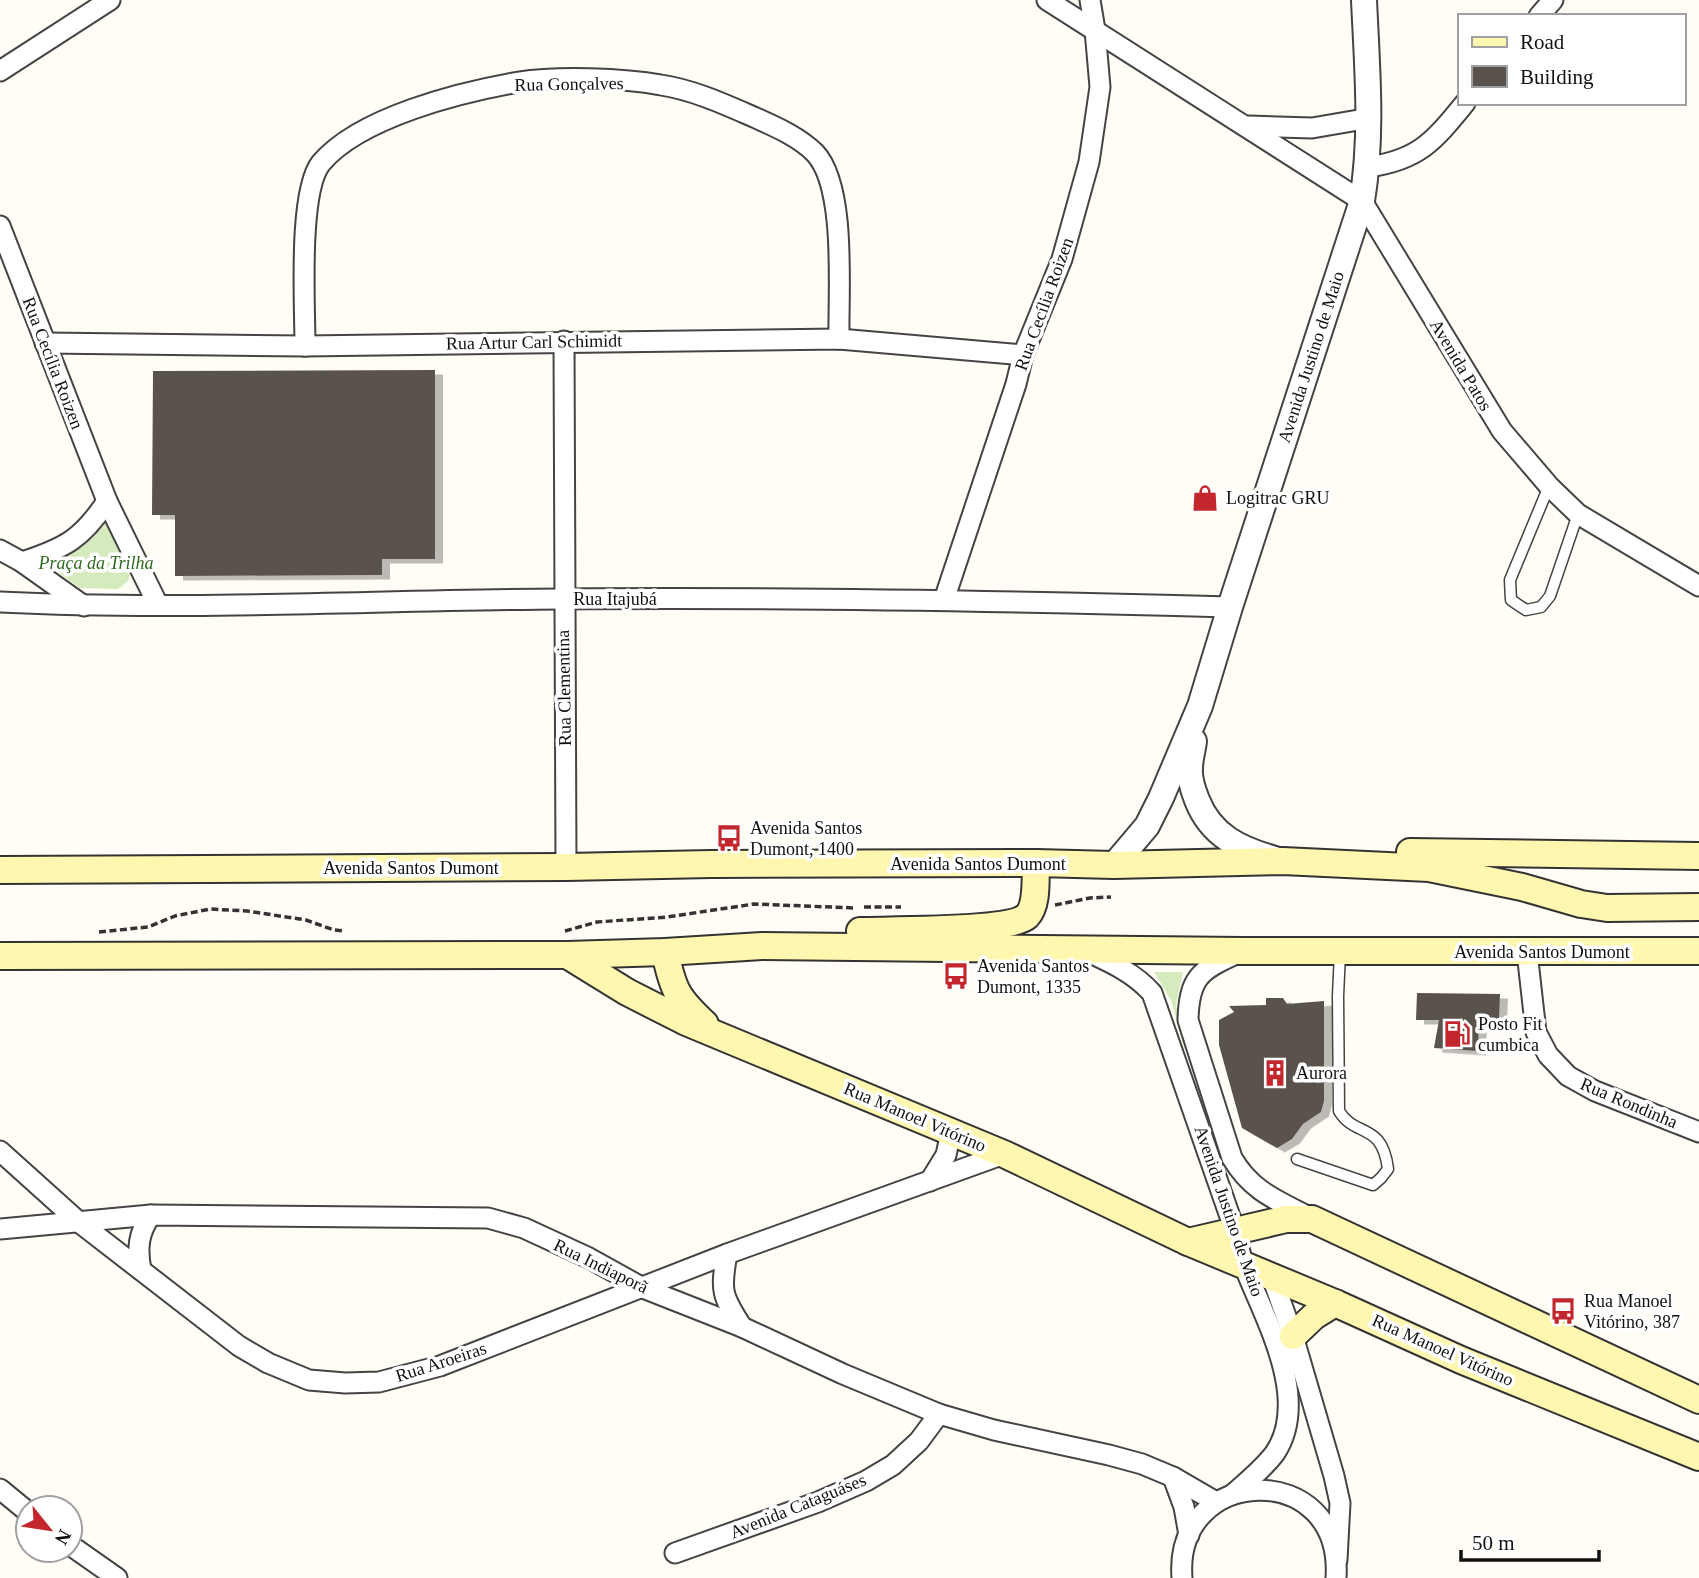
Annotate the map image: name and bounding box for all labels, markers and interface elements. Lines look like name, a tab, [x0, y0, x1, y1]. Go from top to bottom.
legend	[1458, 14, 1685, 105]
text: Road	[1520, 30, 1565, 54]
text: Building	[1520, 65, 1594, 89]
street label: Rua Gonçalves	[514, 73, 624, 95]
street label: Rua Cecília Roizen	[1011, 235, 1077, 373]
street label: Avenida Justino de Maio	[1274, 269, 1348, 445]
street label: Rua Cecília Roizen	[19, 294, 87, 432]
street label: Avenida Patos	[1426, 316, 1496, 414]
street label: Rua Artur Carl Schimidt	[446, 330, 622, 354]
shop icon: Logitrac GRU	[1190, 483, 1220, 513]
place label: Logitrac GRU	[1226, 488, 1329, 508]
park label: Praça da Trilha	[37, 553, 154, 573]
street label: Rua Itajubá	[573, 589, 657, 609]
street label: Rua Clementina	[553, 630, 575, 746]
place label: Avenida Santos Dumont, 1400	[750, 818, 862, 859]
bus stop icon: Avenida Santos Dumont, 1400	[714, 823, 744, 853]
street label: Avenida Santos Dumont	[890, 854, 1066, 874]
street label: Avenida Santos Dumont	[323, 858, 499, 878]
street label: Avenida Santos Dumont	[1454, 942, 1630, 962]
place label: Avenida Santos Dumont, 1335	[977, 956, 1089, 997]
bus stop icon: Avenida Santos Dumont, 1335	[941, 961, 971, 991]
place label: Posto Fit cumbica	[1478, 1014, 1543, 1055]
fuel station icon: Posto Fit cumbica	[1442, 1019, 1472, 1049]
building icon: Aurora	[1260, 1058, 1290, 1088]
place label: Aurora	[1296, 1063, 1347, 1083]
street label: Rua Rondinha	[1577, 1074, 1681, 1132]
street label: Rua Manoel Vitórino	[841, 1078, 989, 1156]
street label: Avenida Justino de Maio	[1190, 1123, 1268, 1299]
street label: Rua Indiaporã	[551, 1235, 651, 1297]
place label: Rua Manoel Vitórino, 387	[1584, 1291, 1680, 1332]
bus stop icon: Rua Manoel Vitórino, 387	[1548, 1296, 1578, 1326]
street label: Rua Manoel Vitórino	[1369, 1310, 1517, 1390]
street label: Rua Aroeiras	[393, 1338, 489, 1386]
street label: Avenida Cataguáses	[727, 1470, 869, 1542]
north arrow	[14, 1494, 84, 1564]
scale bar	[1461, 1518, 1599, 1562]
text: N	[51, 1526, 76, 1549]
text: 50 m	[1472, 1531, 1515, 1555]

